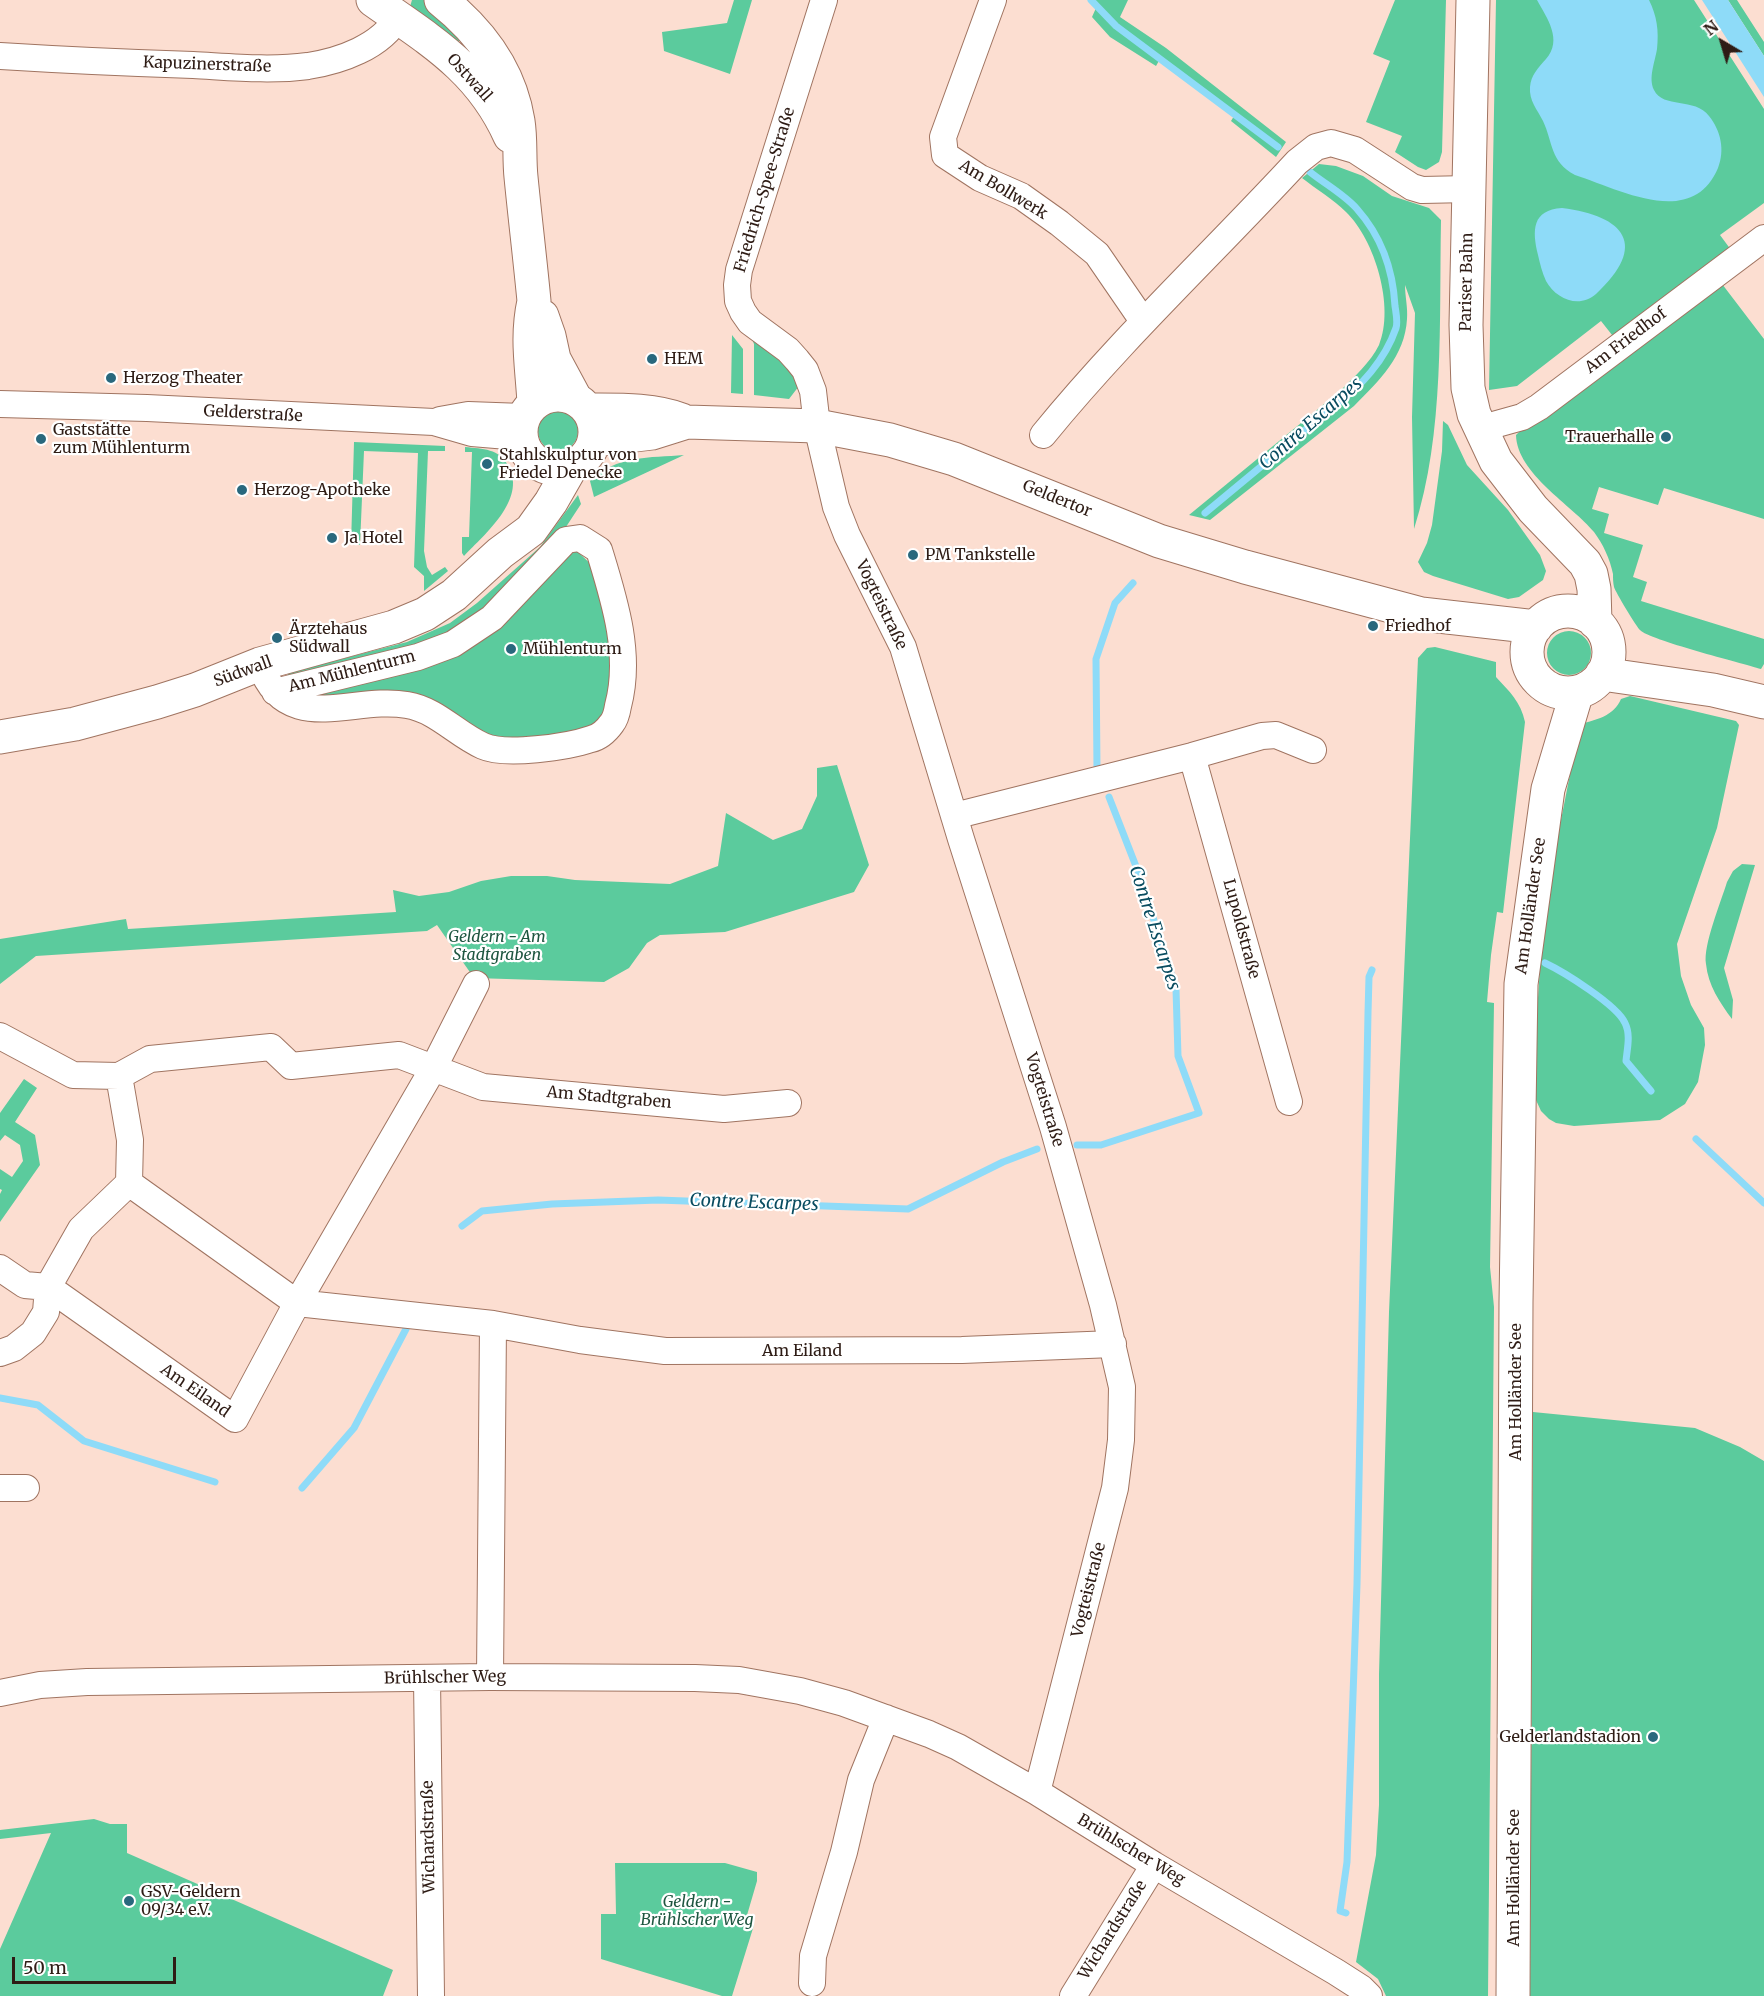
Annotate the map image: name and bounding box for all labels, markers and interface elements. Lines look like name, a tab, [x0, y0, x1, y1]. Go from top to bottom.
north arrow	[1692, 12, 1752, 72]
text: N	[1700, 16, 1722, 40]
street label: Ostwall	[442, 50, 496, 106]
street label: Kapuzinerstraße	[143, 53, 271, 77]
street label: Friedrich-Spee-Straße	[731, 105, 799, 275]
street label: Am Bollwerk	[955, 156, 1051, 224]
street label: Pariser Bahn	[1457, 232, 1477, 332]
street label: Am Friedhof	[1582, 304, 1670, 378]
place label: HEM	[664, 349, 703, 369]
marker: HEM	[645, 352, 659, 366]
place label: Herzog Theater	[123, 368, 243, 388]
marker: Herzog Theater	[104, 371, 118, 385]
water label: Contre Escarpes	[1255, 373, 1367, 475]
street label: Gelderstraße	[203, 402, 303, 426]
place label: Gaststätte zum Mühlenturm	[53, 420, 190, 458]
place label: Trauerhalle	[1565, 427, 1654, 447]
marker: Trauerhalle	[1659, 430, 1673, 444]
marker: Gaststätte zum Mühlenturm	[34, 432, 48, 446]
place label: Stahlskulptur von Friedel Denecke	[499, 445, 637, 483]
marker: Stahlskulptur von Friedel Denecke	[480, 457, 494, 471]
street label: Geldertor	[1020, 476, 1094, 522]
place label: Herzog-Apotheke	[254, 480, 390, 500]
marker: Herzog-Apotheke	[235, 483, 249, 497]
place label: Ja Hotel	[344, 528, 403, 548]
marker: Ja Hotel	[325, 531, 339, 545]
place label: PM Tankstelle	[925, 545, 1035, 565]
marker: PM Tankstelle	[906, 548, 920, 562]
street label: Vogteistraße	[851, 557, 911, 653]
place label: Friedhof	[1385, 616, 1451, 636]
place label: Ärztehaus Südwall	[289, 619, 367, 657]
marker: Friedhof	[1366, 619, 1380, 633]
marker: Ärztehaus Südwall	[270, 631, 284, 645]
place label: Mühlenturm	[523, 639, 622, 659]
marker: Mühlenturm	[504, 642, 518, 656]
street label: Am Mühlenturm	[287, 647, 417, 697]
street label: Südwall	[211, 653, 275, 691]
street label: Am Holländer See	[1512, 836, 1550, 976]
water label: Contre Escarpes	[1124, 863, 1184, 993]
street label: Lupoldstraße	[1218, 877, 1264, 981]
park label: Geldern - Am Stadtgraben	[448, 927, 546, 965]
street label: Vogteistraße	[1021, 1051, 1067, 1149]
street label: Am Stadtgraben	[546, 1083, 672, 1113]
water label: Contre Escarpes	[689, 1190, 819, 1216]
street label: Am Holländer See	[1506, 1323, 1526, 1461]
street label: Am Eiland	[762, 1341, 842, 1361]
street label: Am Eiland	[157, 1360, 233, 1422]
street label: Vogteistraße	[1068, 1541, 1110, 1639]
street label: Brühlscher Weg	[384, 1667, 506, 1689]
place label: Gelderlandstadion	[1499, 1727, 1641, 1747]
marker: Gelderlandstadion	[1646, 1730, 1660, 1744]
street label: Wichardstraße	[418, 1780, 440, 1894]
street label: Am Holländer See	[1504, 1809, 1524, 1947]
street label: Brühlscher Weg	[1074, 1810, 1188, 1890]
street label: Wichardstraße	[1075, 1877, 1151, 1983]
place label: GSV-Geldern 09/34 e.V.	[141, 1882, 241, 1920]
park label: Geldern - Brühlscher Weg	[641, 1892, 753, 1930]
marker: GSV-Geldern 09/34 e.V.	[122, 1894, 136, 1908]
scale bar	[15, 1945, 178, 1983]
text: 50 m	[23, 1956, 67, 1979]

